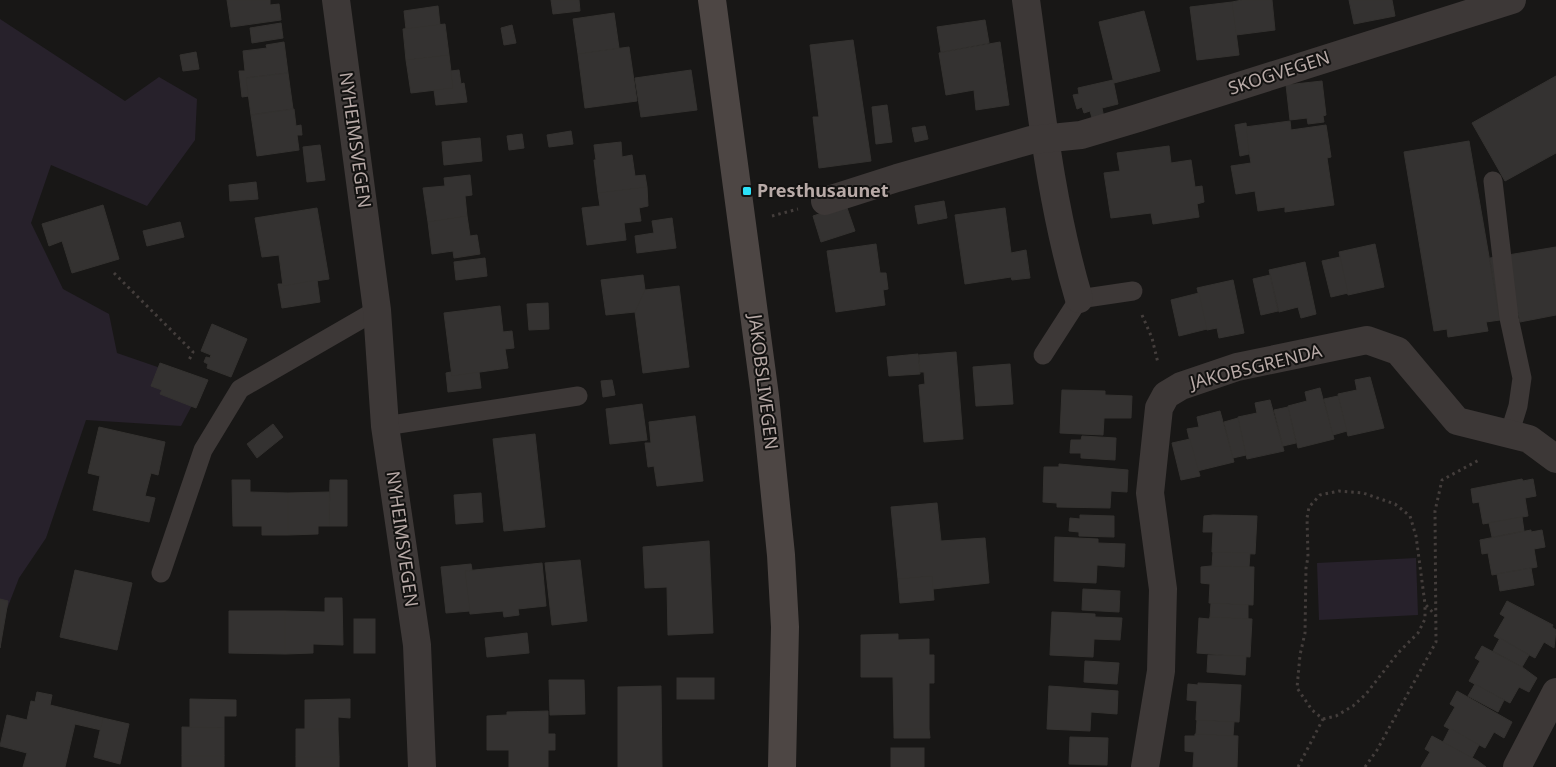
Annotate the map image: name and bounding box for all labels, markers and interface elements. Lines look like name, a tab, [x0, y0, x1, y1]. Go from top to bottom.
street label: SKOGVEGEN	[1225, 44, 1333, 100]
street label: NYHEIMSVEGEN	[335, 70, 377, 209]
place label: Presthusaunet	[757, 178, 889, 202]
marker: Presthusaunet	[741, 185, 753, 197]
street label: JAKOBSLIVEGEN	[744, 311, 784, 451]
street label: JAKOBSGRENDA	[1185, 338, 1325, 395]
street label: NYHEIMSVEGEN	[382, 469, 424, 608]

